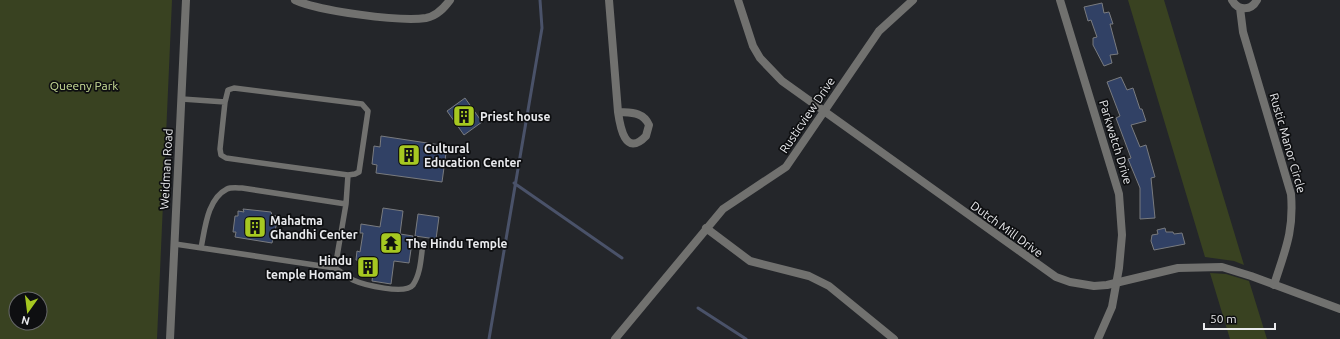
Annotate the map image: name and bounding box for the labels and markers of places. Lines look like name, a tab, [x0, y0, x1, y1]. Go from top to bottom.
building icon: Priest house	[451, 103, 477, 129]
place label: Priest house	[480, 110, 550, 123]
building icon: Cultural Education Center	[396, 142, 422, 168]
place label: Cultural Education Center	[424, 142, 521, 169]
building icon: Mahatma Ghandhi Center	[242, 214, 268, 240]
place label: Mahatma Ghandhi Center	[270, 214, 358, 241]
temple icon: The Hindu Temple	[378, 230, 404, 256]
place label: The Hindu Temple	[406, 237, 508, 250]
place label: Hindu temple Homam	[266, 254, 352, 281]
building icon: Hindu temple Homam	[355, 254, 381, 280]

